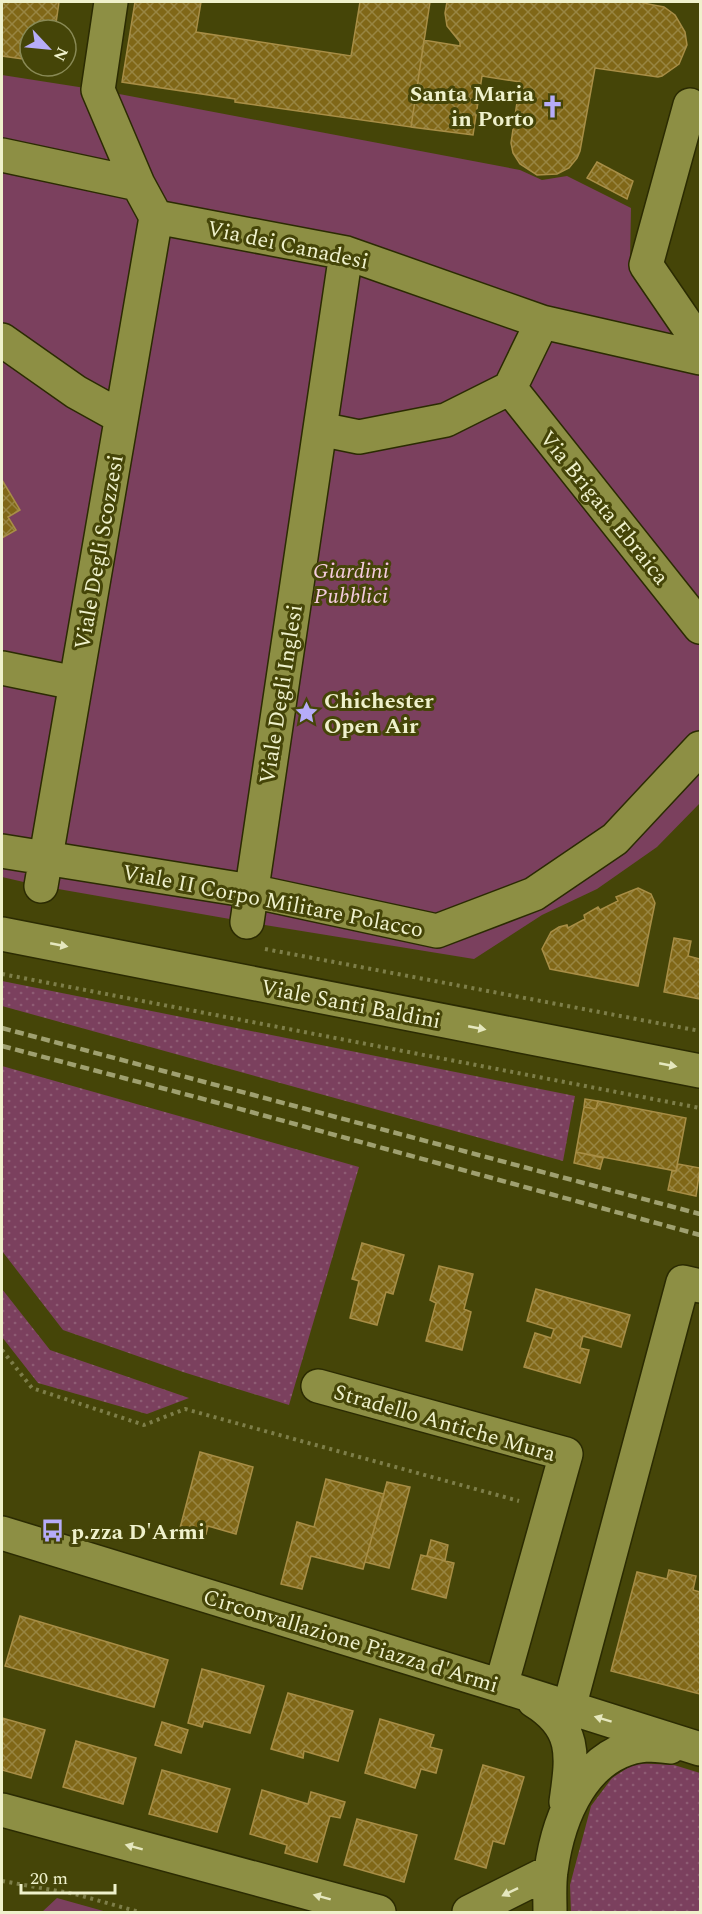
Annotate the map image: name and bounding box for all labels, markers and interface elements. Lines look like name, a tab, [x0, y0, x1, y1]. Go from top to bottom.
north arrow	[18, 18, 78, 78]
text: N	[47, 43, 74, 65]
place label: Santa Maria in Porto	[410, 78, 535, 136]
church icon: Santa Maria in Porto	[539, 93, 565, 119]
street label: Via dei Canadesi	[204, 212, 371, 279]
street label: Via Brigata Ebraica	[531, 423, 677, 593]
street label: Viale Degli Scozzesi	[66, 452, 133, 652]
park label: Giardini Pubblici	[313, 555, 389, 613]
street label: Viale Degli Inglesi	[251, 602, 312, 786]
place label: Chichester Open Air	[324, 685, 434, 743]
place icon: Chichester Open Air	[293, 700, 319, 726]
street label: Viale II Corpo Militare Polacco	[119, 856, 426, 947]
one-way arrow	[50, 941, 69, 950]
street label: Viale Santi Baldini	[258, 971, 444, 1038]
one-way arrow	[467, 1024, 486, 1033]
one-way arrow	[659, 1061, 678, 1070]
street label: Stradello Antiche Mura	[330, 1376, 560, 1471]
place label: p.zza D'Armi	[71, 1516, 205, 1549]
bus stop icon: p.zza D'Armi	[40, 1518, 66, 1544]
street label: Circonvallazione Piazza d'Armi	[199, 1581, 502, 1702]
one-way arrow	[594, 1714, 612, 1723]
one-way arrow	[125, 1842, 143, 1851]
scale bar	[21, 1857, 116, 1895]
text: 20 m	[30, 1865, 68, 1892]
one-way arrow	[502, 1888, 519, 1897]
one-way arrow	[313, 1892, 331, 1902]

